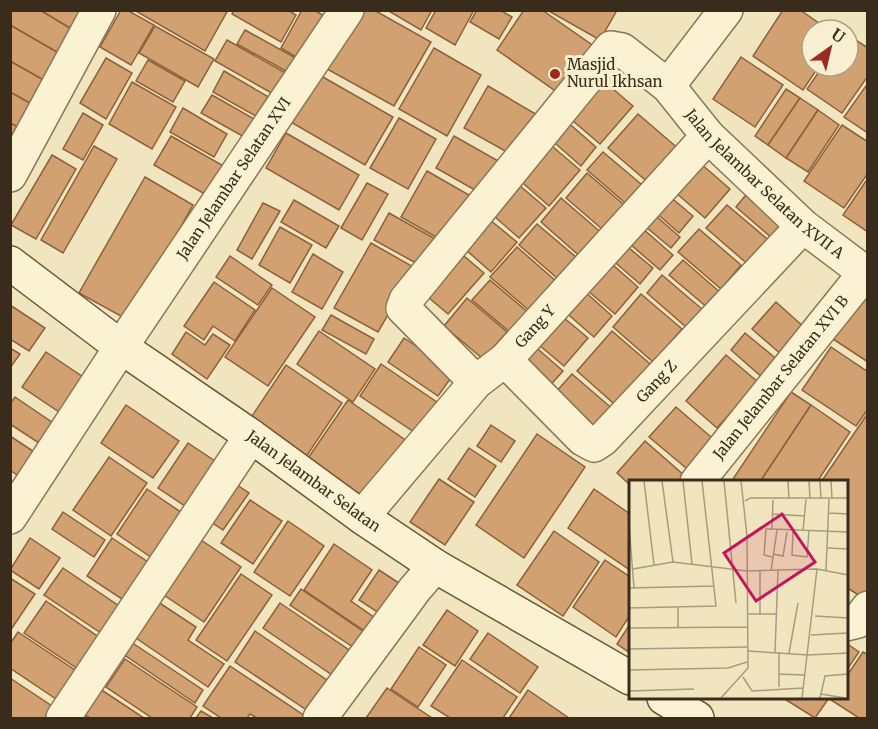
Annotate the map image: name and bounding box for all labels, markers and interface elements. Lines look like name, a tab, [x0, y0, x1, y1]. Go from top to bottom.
north arrow	[800, 18, 860, 78]
text: U	[828, 24, 849, 47]
place label: Masjid Nurul Ikhsan	[567, 55, 663, 91]
marker: Masjid Nurul Ikhsan	[548, 67, 562, 81]
street label: Jalan Jelambar Selatan XVI	[172, 93, 295, 264]
street label: Jalan Jelambar Selatan XVII A	[681, 104, 848, 263]
street label: Jalan Jelambar Selatan XVI B	[708, 291, 852, 464]
street label: Gang Y	[511, 301, 559, 352]
street label: Gang Z	[632, 356, 681, 406]
street label: Jalan Jelambar Selatan	[242, 425, 384, 536]
inset map	[629, 480, 848, 699]

